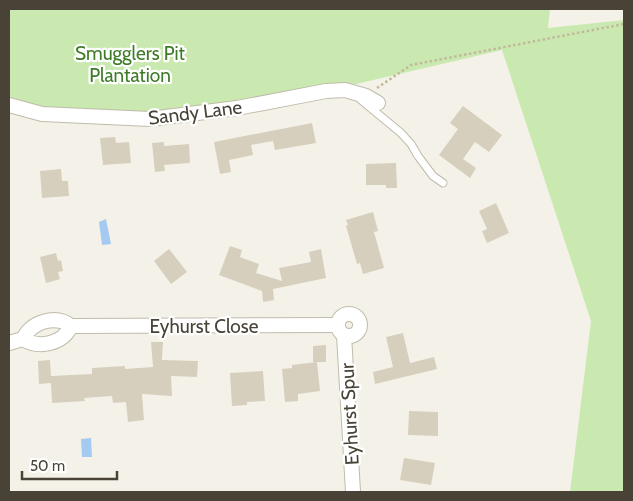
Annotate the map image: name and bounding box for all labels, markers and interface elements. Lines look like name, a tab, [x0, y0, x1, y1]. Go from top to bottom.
park label: Smugglers Pit Plantation	[75, 42, 186, 87]
street label: Sandy Lane	[147, 95, 243, 130]
street label: Eyhurst Close	[150, 315, 259, 338]
street label: Eyhurst Spur	[335, 362, 364, 466]
scale bar	[22, 448, 118, 480]
text: 50 m	[30, 457, 65, 475]

